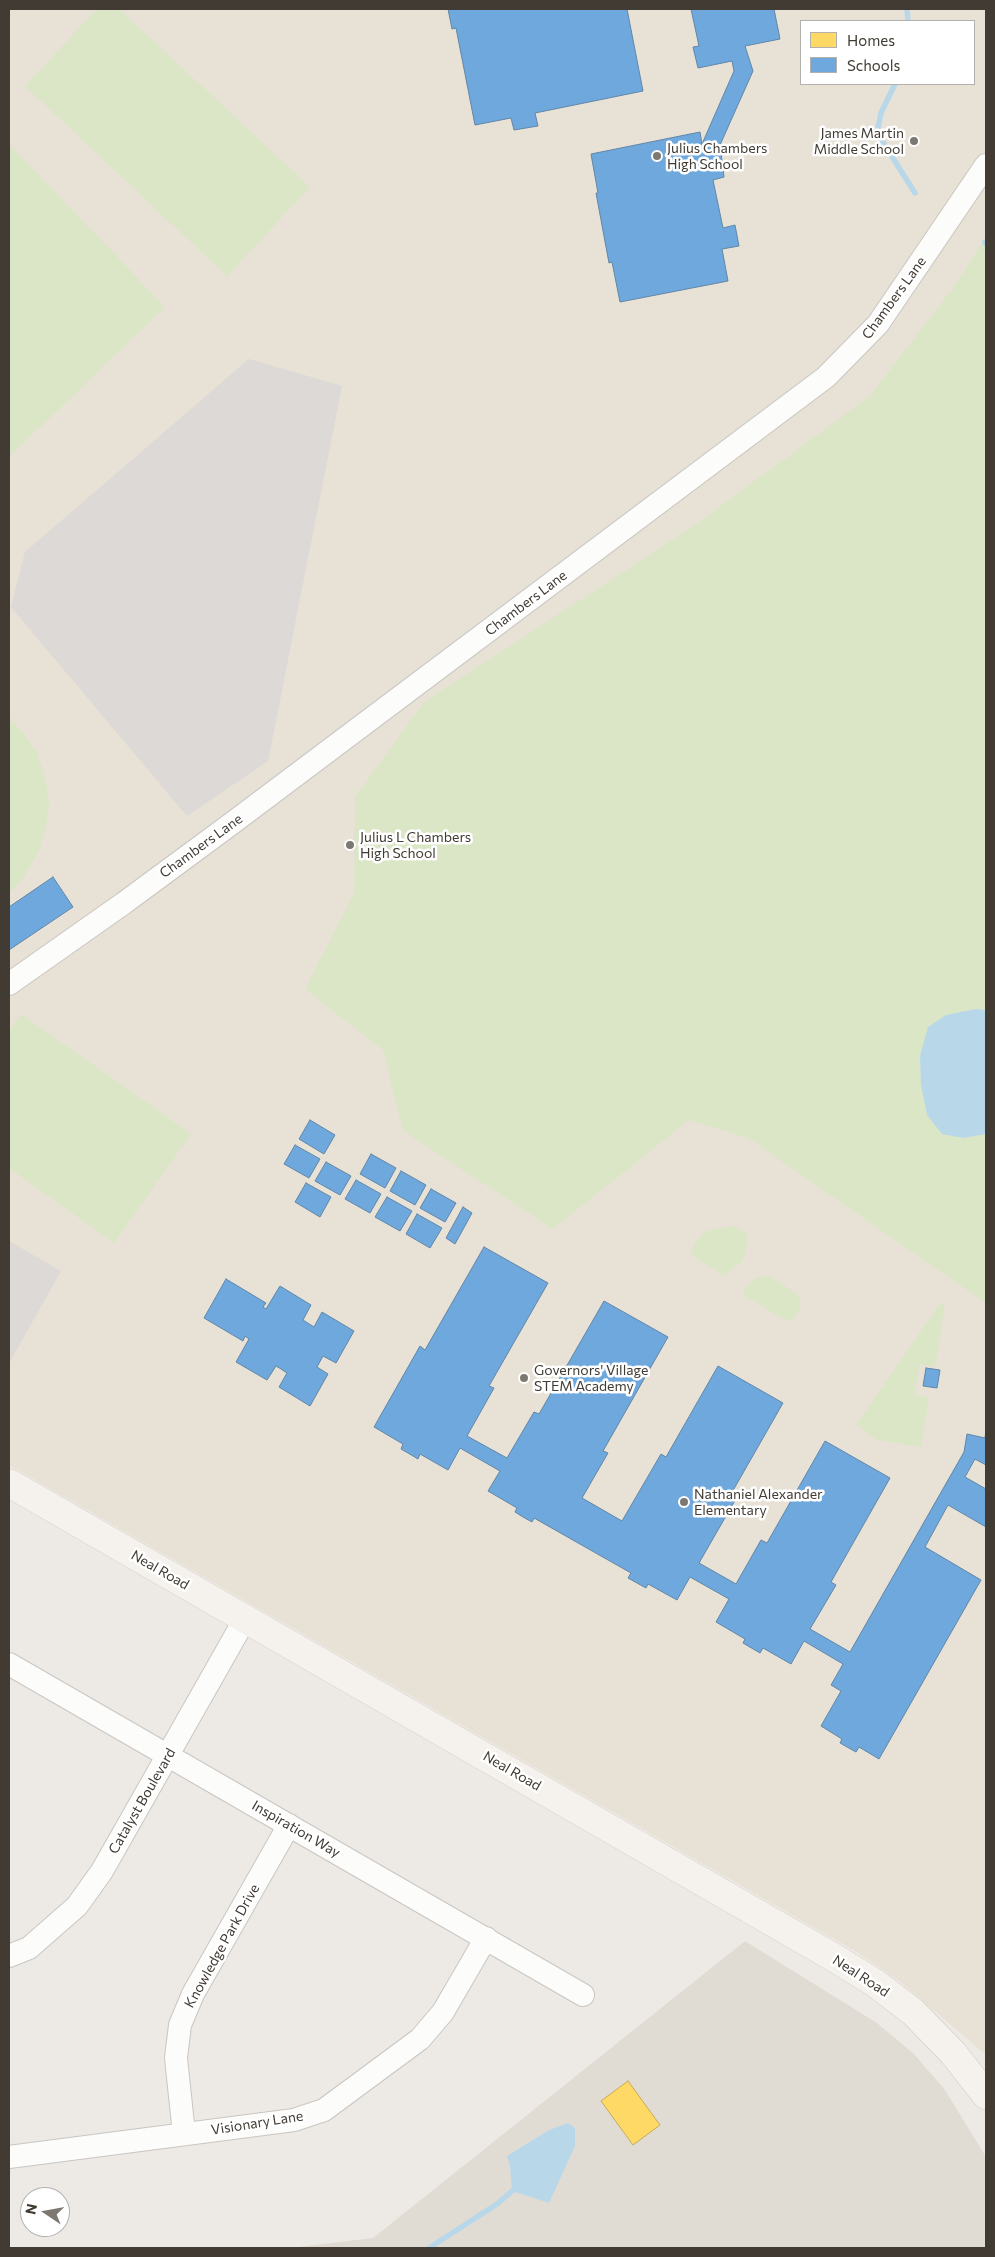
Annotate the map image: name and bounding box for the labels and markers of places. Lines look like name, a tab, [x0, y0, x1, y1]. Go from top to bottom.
place label: James Martin Middle School	[814, 125, 904, 158]
marker: James Martin Middle School	[908, 135, 920, 147]
place label: Julius Chambers High School	[667, 140, 767, 172]
marker: Julius Chambers High School	[651, 150, 663, 162]
place label: Julius L Chambers High School	[360, 829, 471, 862]
marker: Julius L Chambers High School	[344, 839, 356, 851]
place label: Governors' Village STEM Academy	[534, 1362, 648, 1394]
marker: Governors' Village STEM Academy	[518, 1372, 530, 1384]
place label: Nathaniel Alexander Elementary	[694, 1486, 823, 1518]
marker: Nathaniel Alexander Elementary	[678, 1496, 690, 1508]

